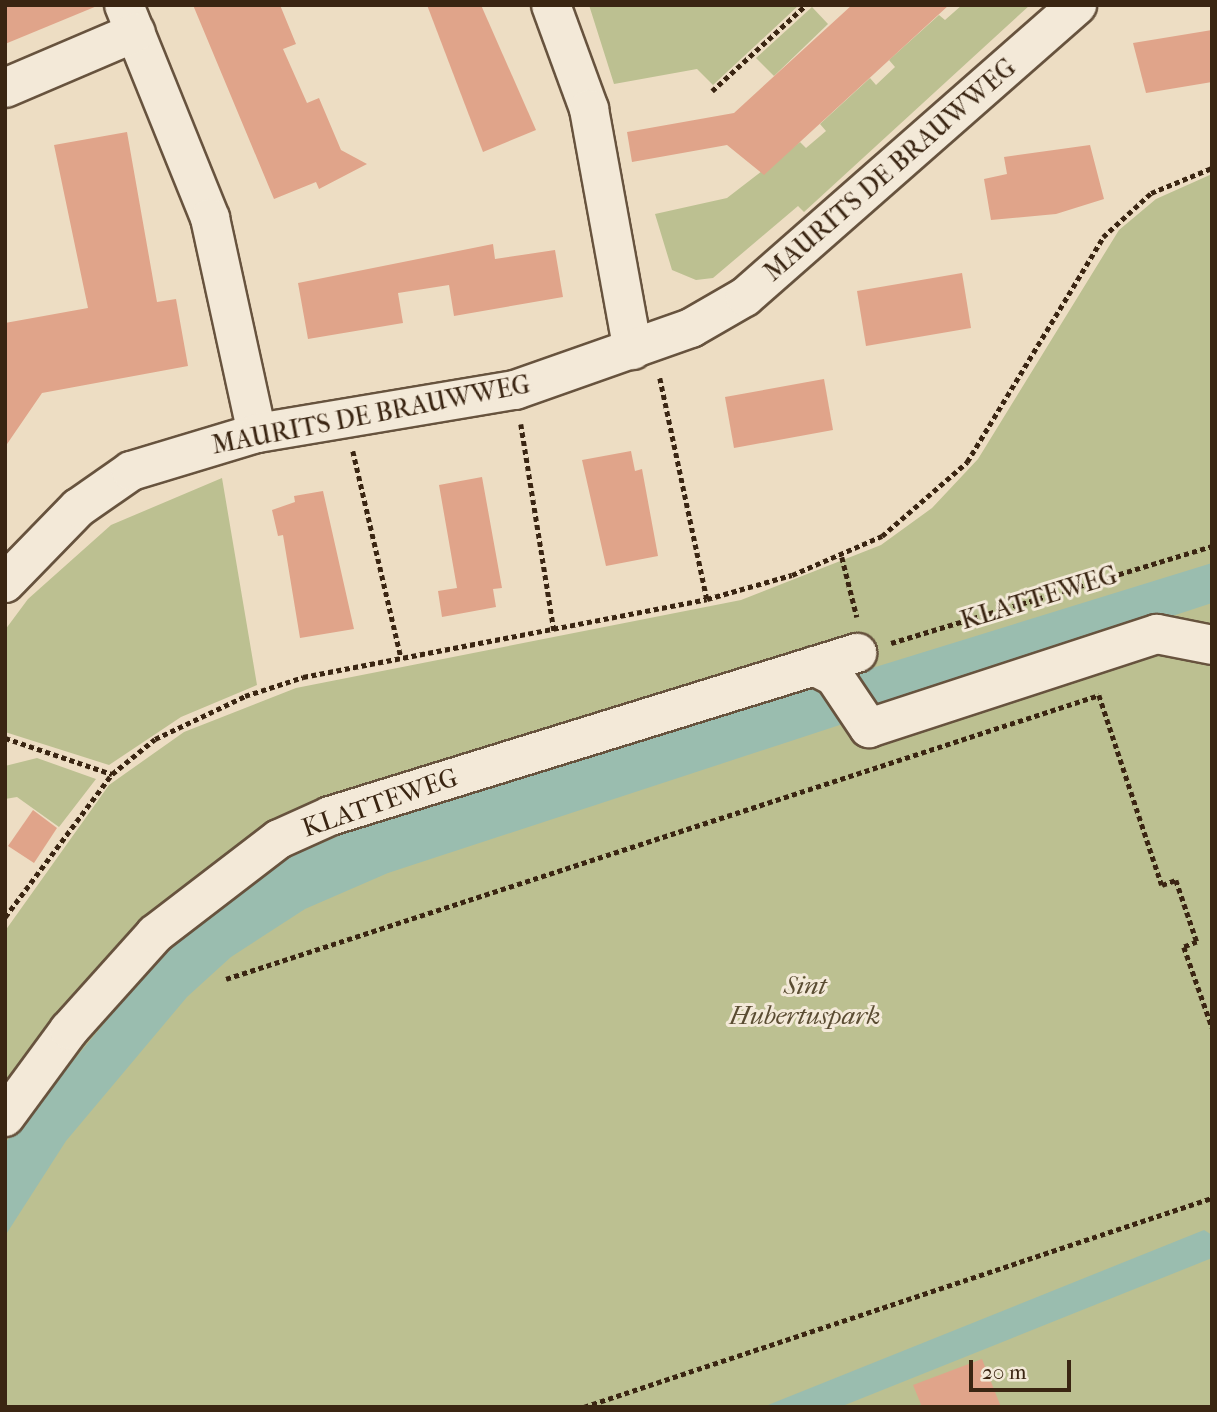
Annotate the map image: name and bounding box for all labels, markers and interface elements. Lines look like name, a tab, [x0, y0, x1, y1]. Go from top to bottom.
street label: MAURITS DE BRAUWWEG	[758, 52, 1022, 288]
street label: MAURITS DE BRAUWWEG	[209, 369, 533, 461]
street label: KLATTEWEG	[957, 559, 1121, 637]
street label: KLATTEWEG	[298, 762, 462, 844]
park label: Sint Hubertuspark	[730, 970, 880, 1032]
scale bar	[972, 1346, 1074, 1390]
text: 20 m	[982, 1360, 1026, 1384]

